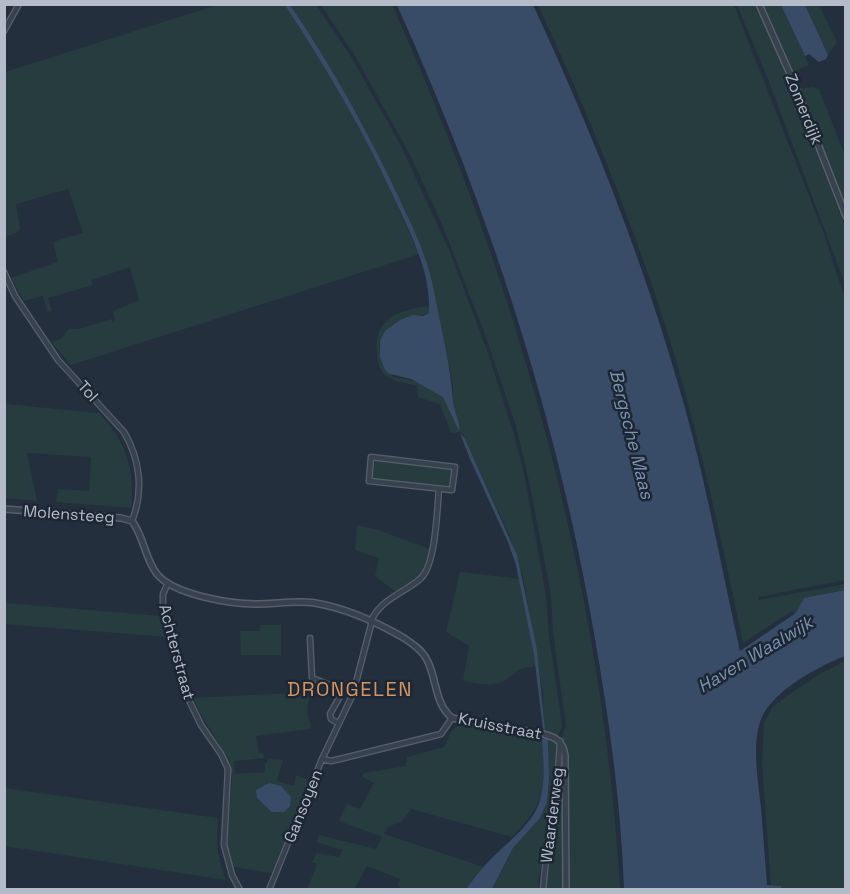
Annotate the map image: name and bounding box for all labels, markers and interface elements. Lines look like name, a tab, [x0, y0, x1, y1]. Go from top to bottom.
street label: Zomerdijk	[780, 70, 828, 148]
water label: Bergsche Maas	[605, 367, 659, 502]
street label: Tol	[73, 376, 103, 406]
street label: Molensteeg	[23, 500, 115, 528]
street label: Achterstraat	[154, 602, 200, 702]
water label: Haven Waalwijk	[693, 609, 819, 698]
district label: DRONGELEN	[287, 676, 413, 702]
street label: Kruisstraat	[456, 708, 544, 744]
street label: Gansoyen	[279, 766, 327, 846]
street label: Waarderweg	[536, 766, 568, 864]

